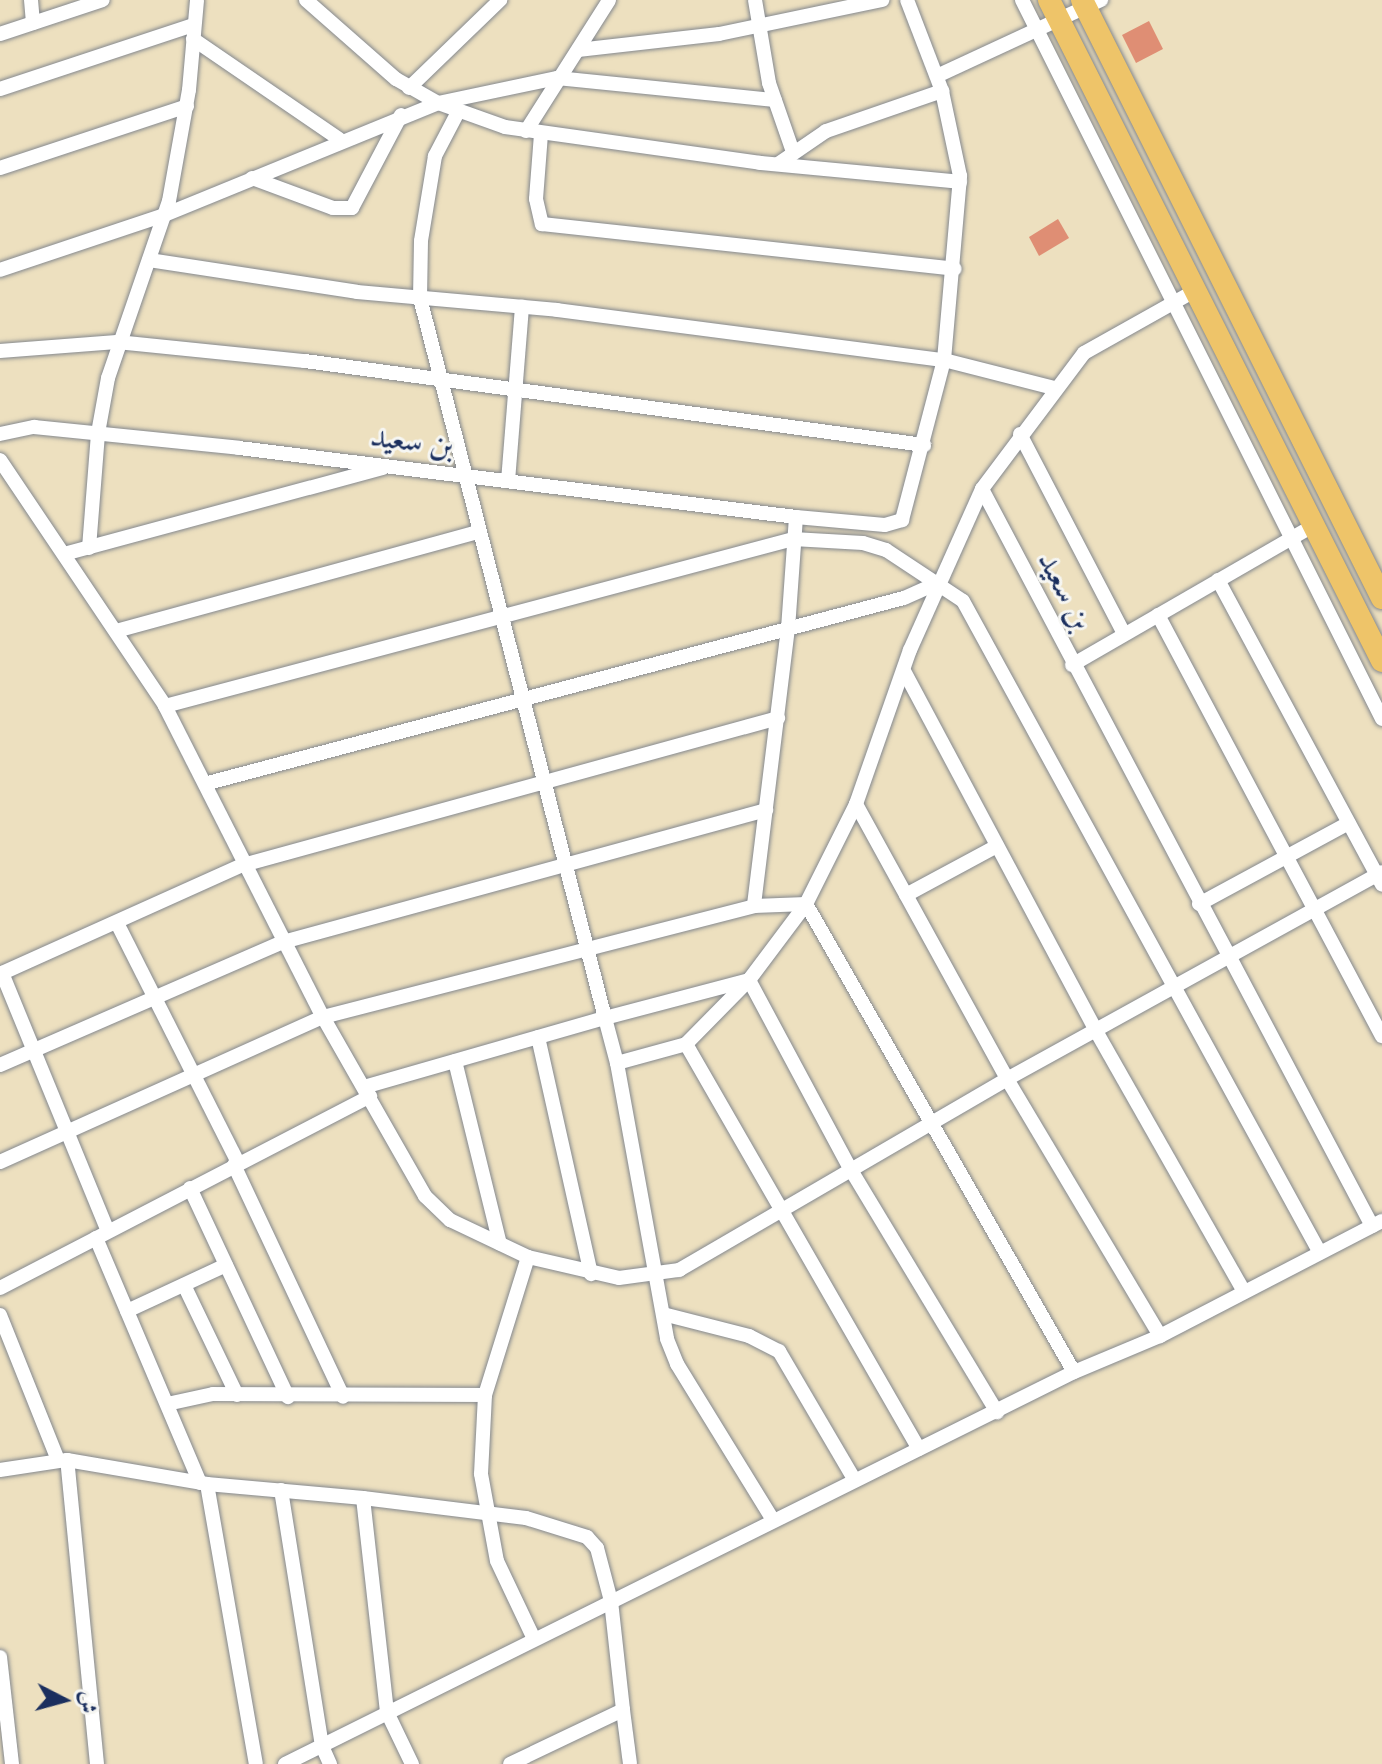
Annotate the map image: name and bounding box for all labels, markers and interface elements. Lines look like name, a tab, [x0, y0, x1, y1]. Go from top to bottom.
street label: بن سعيد	[368, 417, 456, 465]
street label: بن سعيد	[1029, 545, 1101, 637]
north arrow	[24, 1660, 104, 1740]
text: ش	[74, 1690, 103, 1715]

